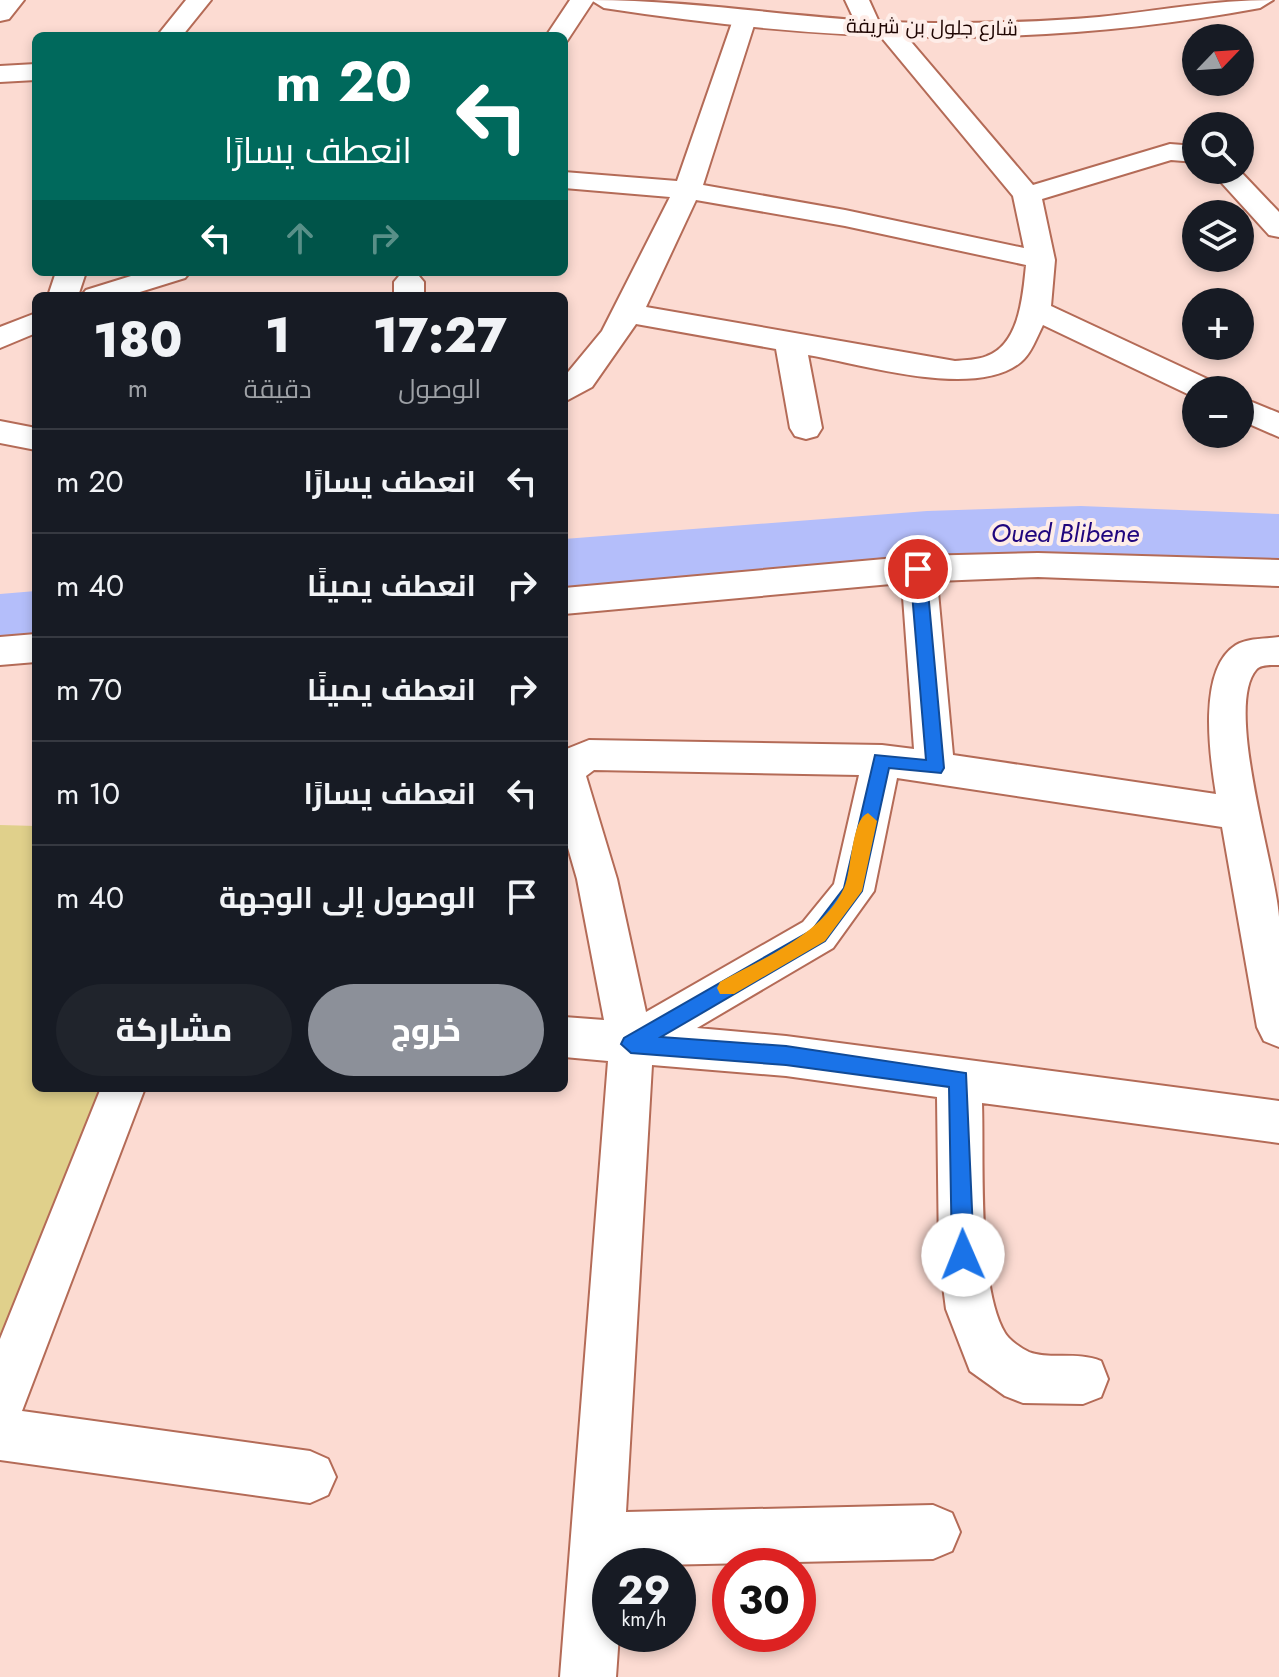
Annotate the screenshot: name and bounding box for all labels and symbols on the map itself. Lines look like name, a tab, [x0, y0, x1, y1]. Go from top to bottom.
street label: شارع جلول بن شريفة	[846, 12, 1018, 43]
north arrow	[1182, 24, 1254, 96]
water label: Oued Blibene	[991, 514, 1139, 552]
pin	[884, 535, 952, 603]
position arrow	[921, 1213, 1005, 1297]
speed limit sign: 30	[712, 1548, 816, 1652]

